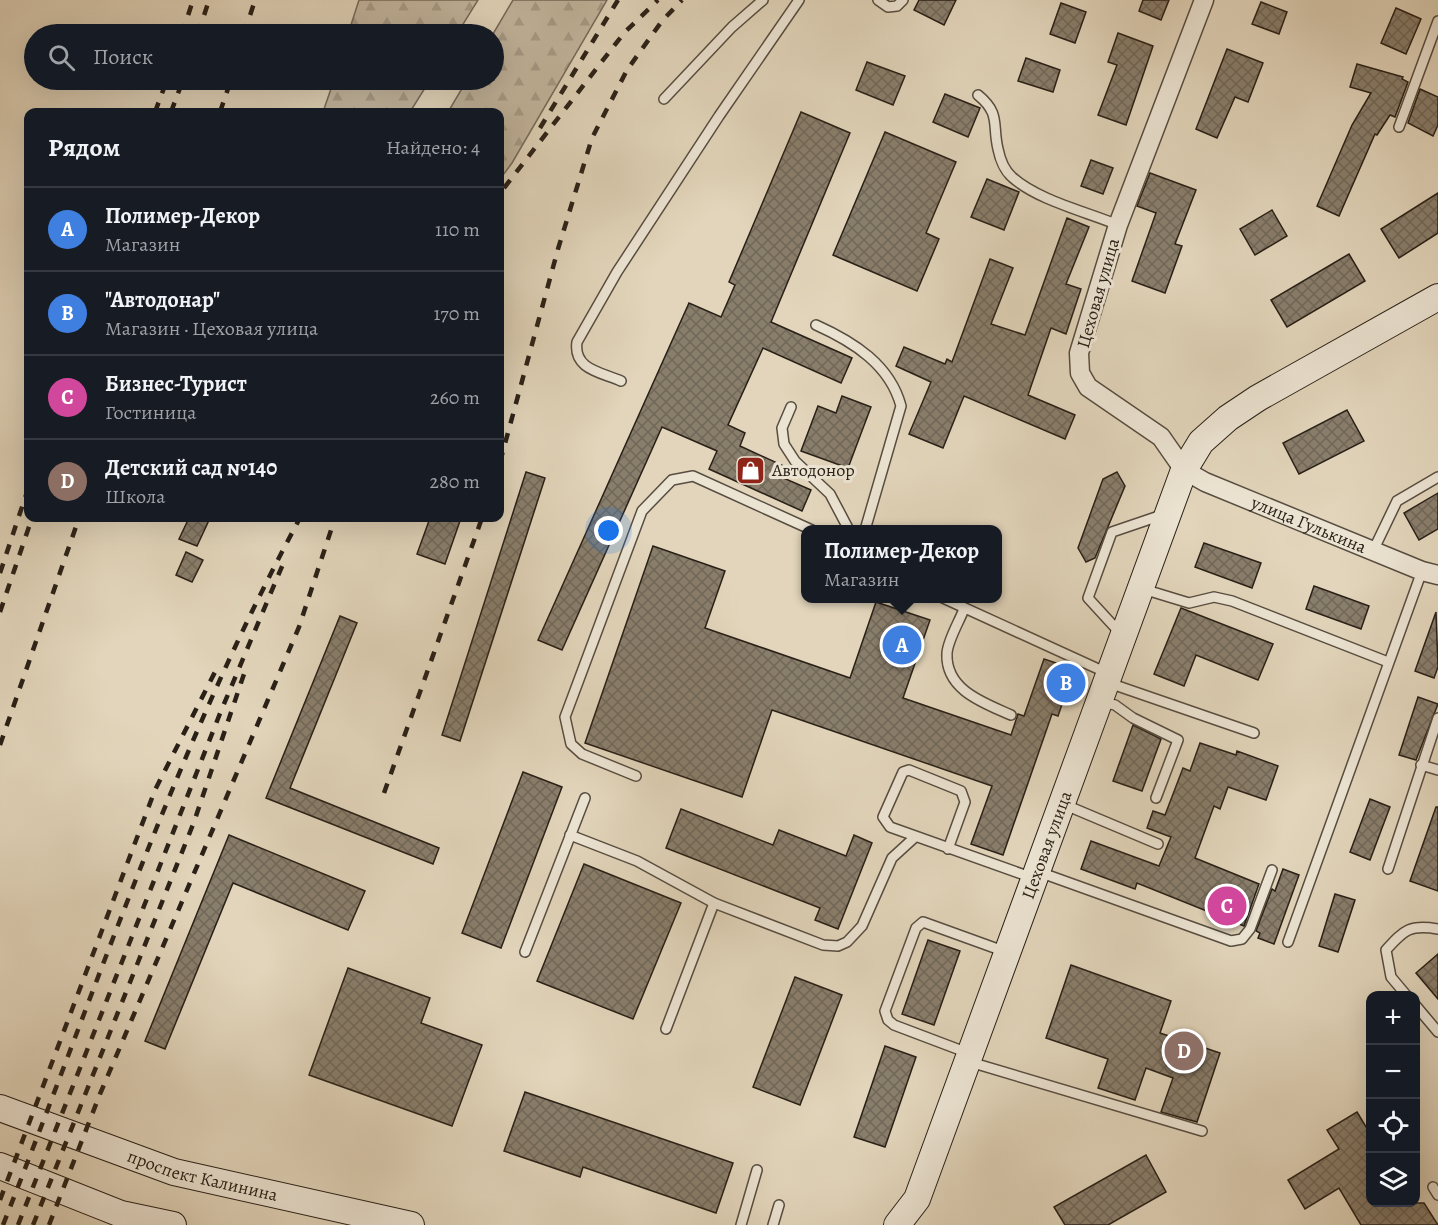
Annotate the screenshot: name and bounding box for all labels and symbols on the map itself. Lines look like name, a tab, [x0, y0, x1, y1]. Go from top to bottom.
street label: Цеховая улица	[1071, 235, 1125, 351]
shop icon: Автодонор	[735, 454, 767, 486]
place label: Автодонор	[771, 458, 855, 482]
street label: улица Гулькина	[1247, 490, 1371, 559]
your location	[594, 516, 623, 545]
pin: A	[882, 622, 922, 668]
pin: B	[1046, 660, 1086, 706]
street label: Цеховая улица	[1016, 787, 1078, 902]
pin: C	[1208, 884, 1246, 928]
pin: D	[1164, 1028, 1204, 1074]
street label: проспект Калинина	[124, 1144, 281, 1207]

